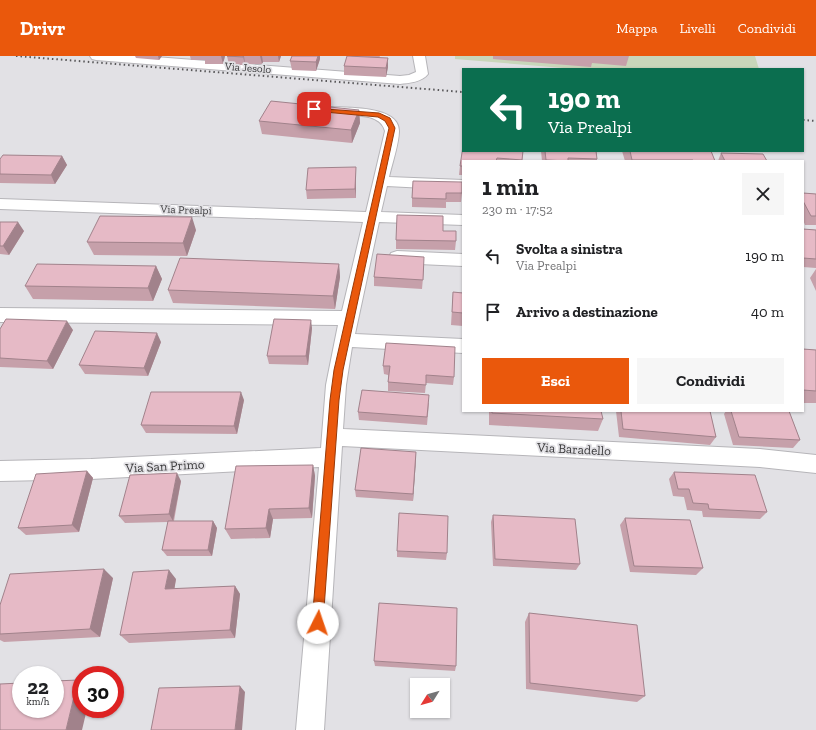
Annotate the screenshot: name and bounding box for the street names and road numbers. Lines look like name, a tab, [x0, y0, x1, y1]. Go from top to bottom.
street label: Via Jesolo	[223, 60, 272, 76]
street label: Via Prealpi	[159, 203, 212, 217]
street label: Via Baradello	[536, 440, 612, 458]
street label: Via San Primo	[124, 456, 205, 476]

